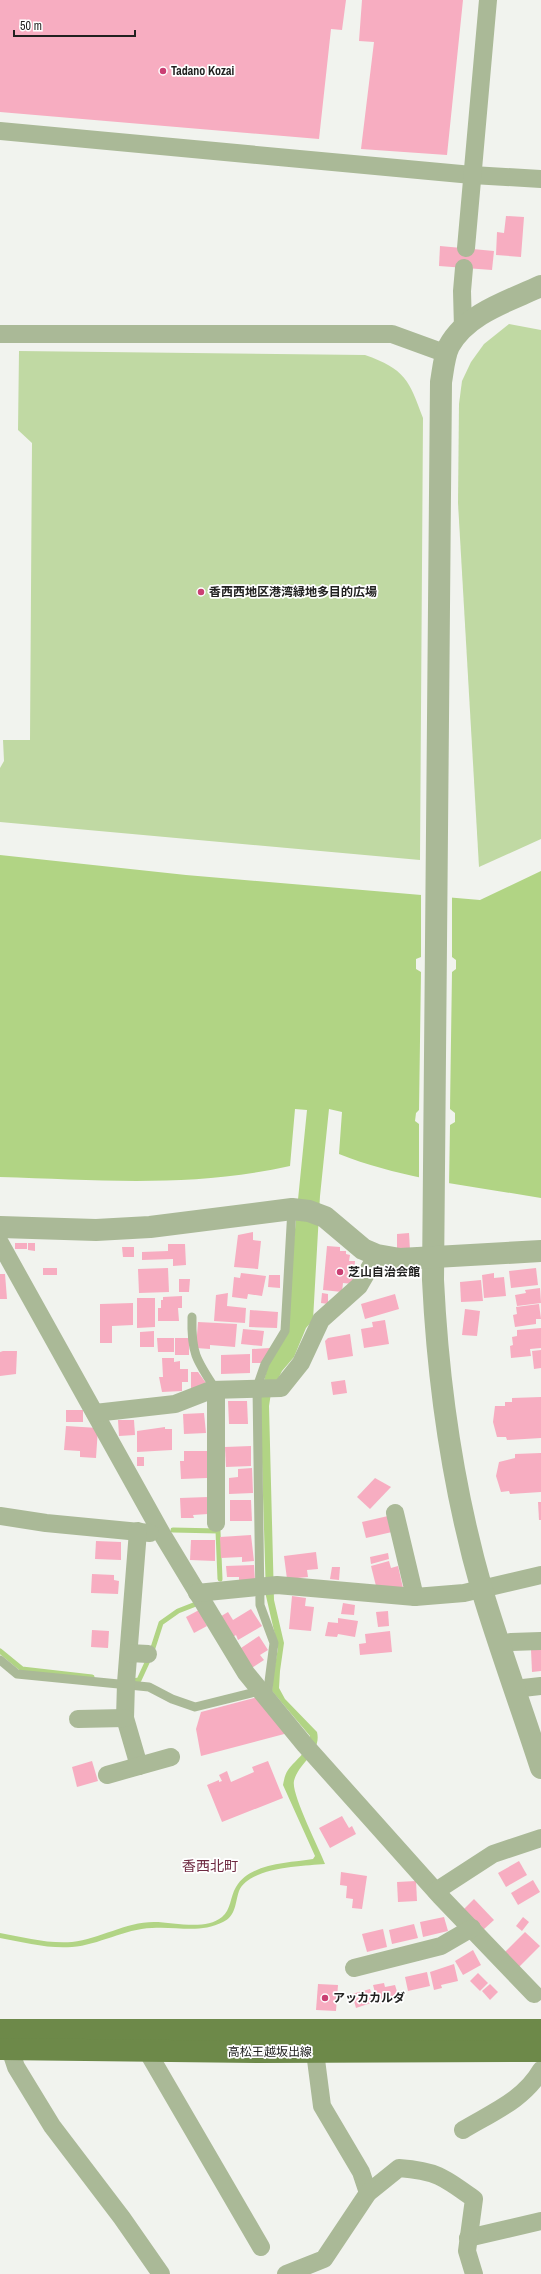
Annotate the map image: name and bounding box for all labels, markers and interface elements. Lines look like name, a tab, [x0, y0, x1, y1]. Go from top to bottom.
scale bar	[14, 12, 135, 38]
text: 50 m	[20, 18, 42, 34]
place label: Tadano Kozai	[171, 63, 235, 79]
marker: Tadano Kozai	[158, 66, 168, 76]
place label: 香西西地区港湾緑地多目的広場	[209, 584, 377, 600]
marker: 香西西地区港湾緑地多目的広場	[196, 587, 206, 597]
place label: 芝山自治会館	[348, 1264, 420, 1280]
marker: 芝山自治会館	[335, 1267, 345, 1277]
district label: 香西北町	[182, 1857, 238, 1875]
place label: アッカカルダ	[333, 1990, 405, 2006]
marker: アッカカルダ	[320, 1993, 330, 2003]
street label: 高松王越坂出線	[228, 2044, 312, 2060]

